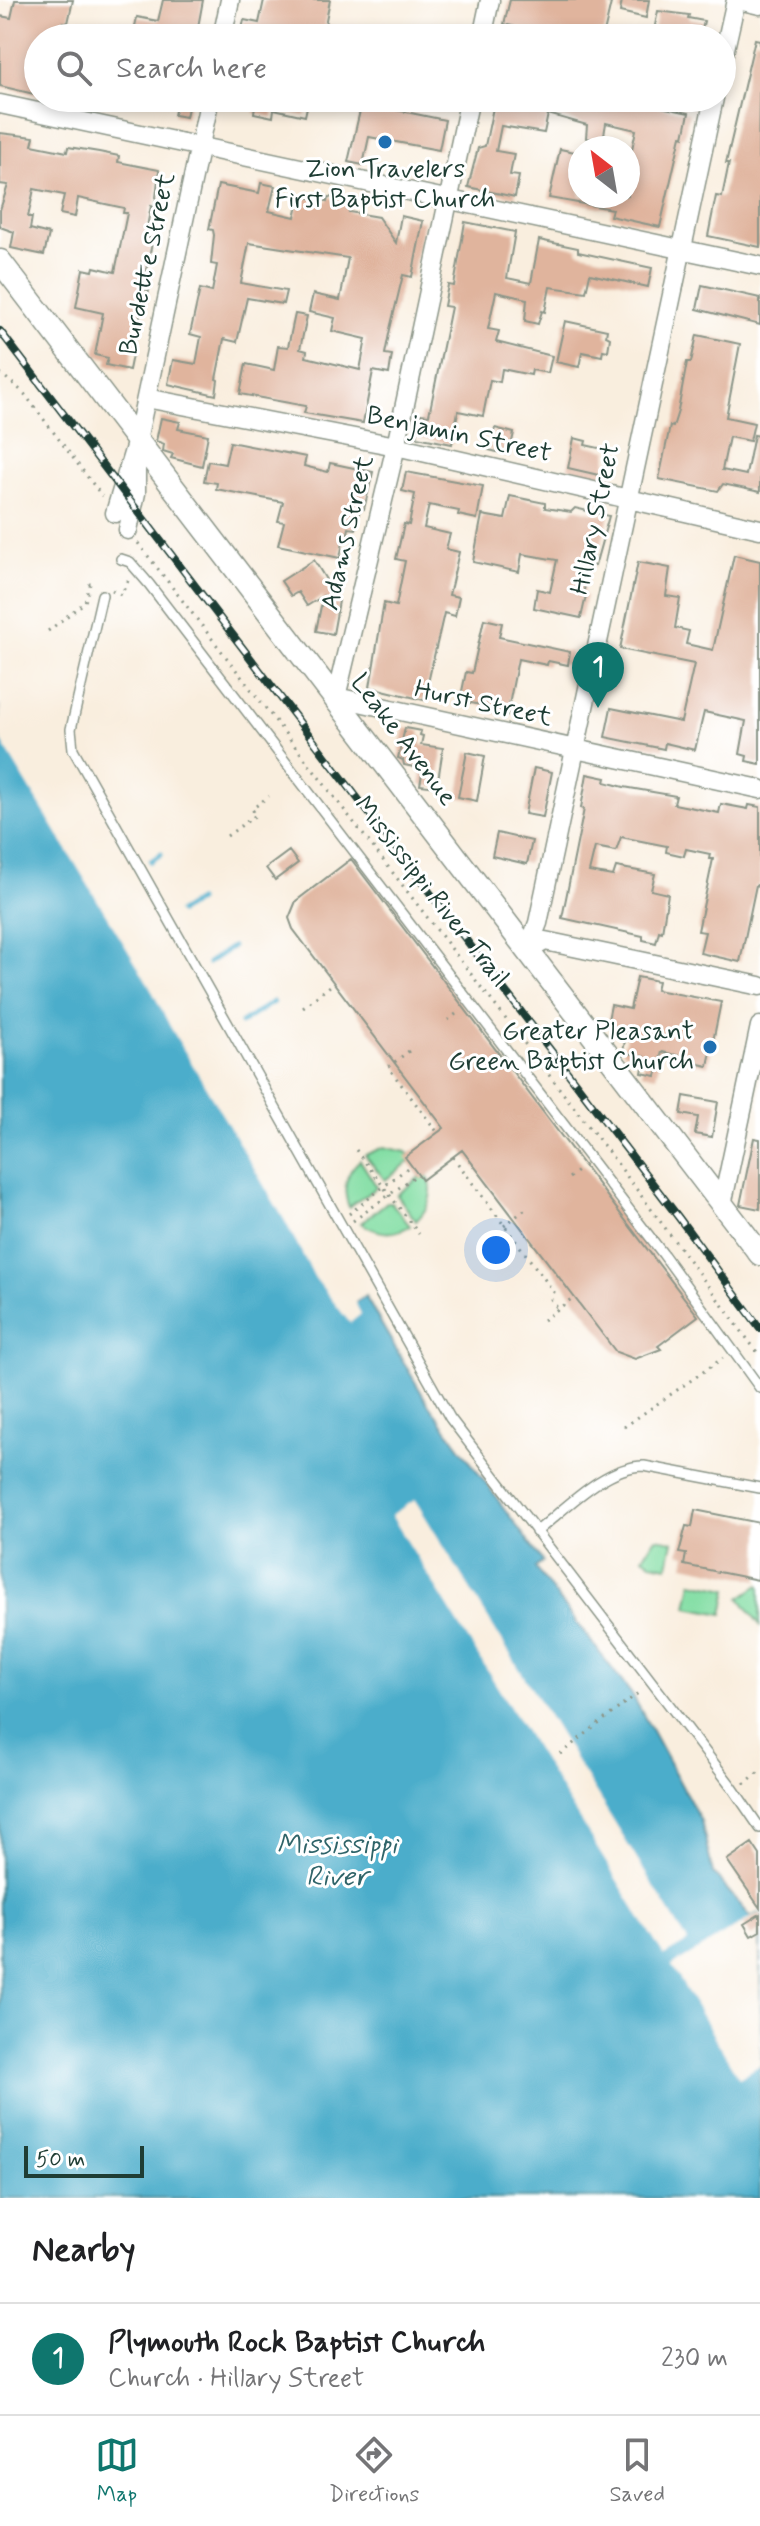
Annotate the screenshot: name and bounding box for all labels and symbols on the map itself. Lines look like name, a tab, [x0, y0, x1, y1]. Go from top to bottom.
marker: Zion Travelers First Baptist Church	[376, 133, 394, 151]
north arrow	[568, 136, 640, 208]
place label: Zion Travelers First Baptist Church	[275, 153, 495, 217]
street label: Burdette Street	[112, 170, 184, 358]
street label: Benjamin Street	[364, 399, 554, 471]
street label: Hillary Street	[563, 440, 629, 598]
street label: Adams Street	[314, 452, 382, 614]
pin: 1	[572, 642, 624, 708]
street label: Leake Avenue	[342, 667, 464, 813]
street label: Hurst Street	[411, 673, 555, 735]
street label: Mississippi River Trail	[346, 790, 516, 994]
place label: Greater Pleasant Green Baptist Church	[448, 1015, 694, 1079]
marker: Greater Pleasant Green Baptist Church	[701, 1038, 719, 1056]
your location	[476, 1230, 516, 1270]
water label: Mississippi River	[277, 1827, 400, 1896]
scale bar	[24, 2142, 144, 2178]

